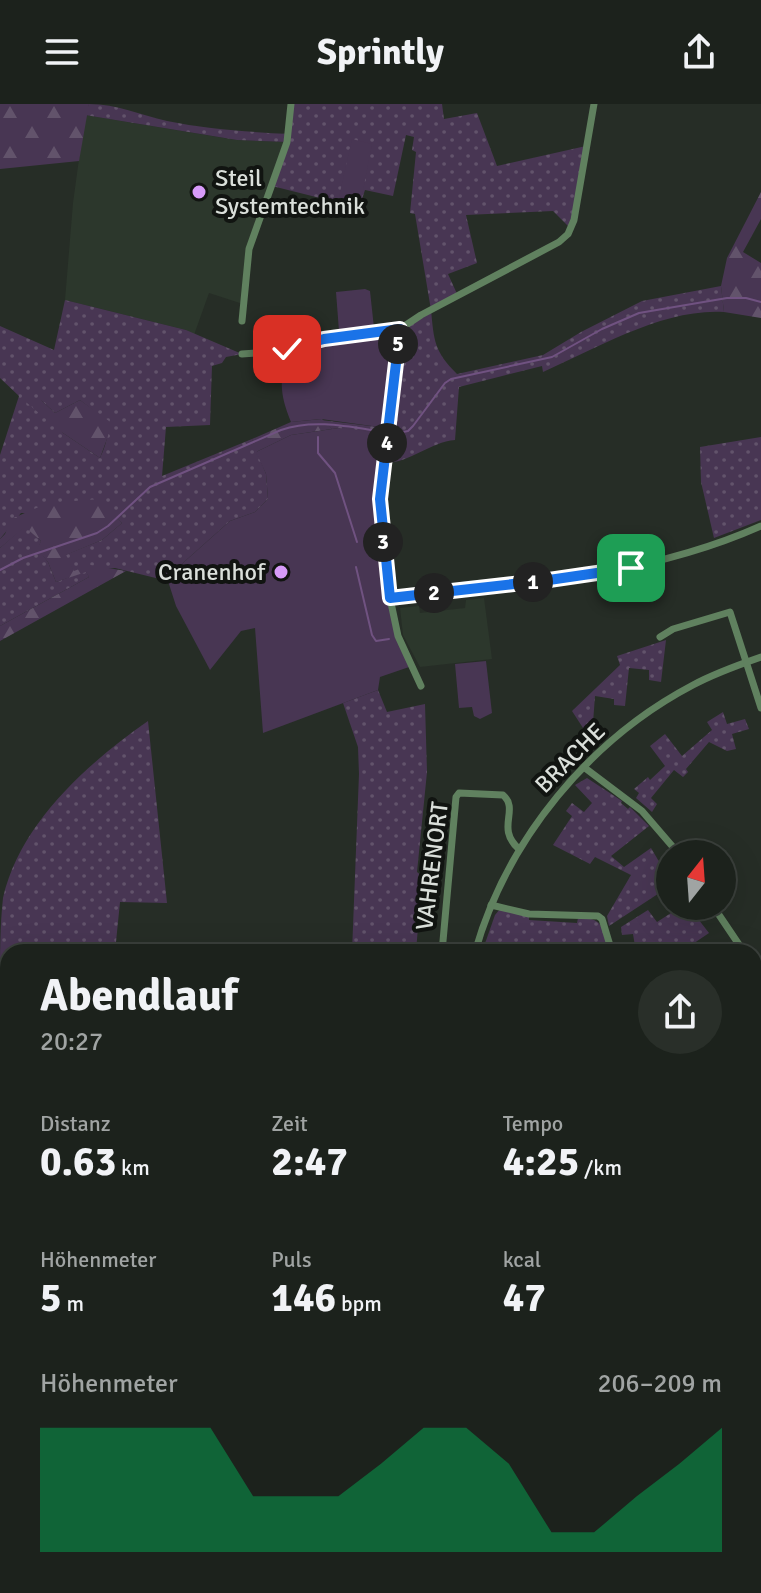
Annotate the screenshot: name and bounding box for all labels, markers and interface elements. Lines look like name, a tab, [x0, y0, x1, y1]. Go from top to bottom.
icon: menu	[40, 30, 84, 74]
text: Sprintly	[317, 30, 444, 75]
icon: share	[677, 30, 721, 74]
place label: Steil Systemtechnik	[215, 163, 365, 221]
marker: Steil Systemtechnik	[190, 183, 208, 201]
pin	[253, 315, 321, 383]
pin: 5	[378, 324, 418, 364]
icon: check	[265, 327, 309, 371]
text: 5	[392, 330, 404, 357]
pin: 4	[367, 423, 407, 463]
text: 4	[381, 429, 393, 456]
pin: 3	[363, 522, 403, 562]
text: 3	[377, 528, 389, 555]
pin	[597, 534, 665, 602]
icon: arrive	[609, 546, 653, 590]
place label: Cranenhof	[158, 557, 266, 587]
pin: 1	[513, 562, 553, 602]
marker: Cranenhof	[272, 563, 290, 581]
text: 1	[527, 568, 539, 595]
pin: 2	[414, 573, 454, 613]
text: 2	[428, 579, 440, 606]
street label: BRACHE	[528, 716, 612, 800]
street label: VAHRENORT	[409, 800, 455, 932]
north arrow	[656, 840, 736, 920]
map controls	[656, 840, 736, 920]
text: Abendlauf	[40, 969, 238, 1023]
button: share	[638, 970, 722, 1054]
text: 20:27	[40, 1026, 103, 1058]
text: Distanz	[40, 1110, 111, 1137]
text: Zeit	[271, 1110, 308, 1137]
text: Tempo	[503, 1110, 563, 1137]
text: 0.63	[40, 1137, 116, 1187]
text: 2:47	[271, 1137, 348, 1187]
text: 4:25	[503, 1137, 579, 1187]
text: km	[116, 1154, 150, 1181]
text: /km	[579, 1154, 622, 1181]
text: Höhenmeter	[40, 1246, 156, 1273]
text: Puls	[271, 1246, 312, 1273]
text: kcal	[503, 1246, 541, 1273]
text: 5	[40, 1273, 62, 1323]
text: 146	[271, 1273, 336, 1323]
text: 47	[503, 1273, 546, 1323]
text: m	[62, 1290, 84, 1317]
text: bpm	[336, 1290, 382, 1317]
text: Höhenmeter	[40, 1368, 178, 1400]
text: 206–209 m	[598, 1368, 722, 1400]

